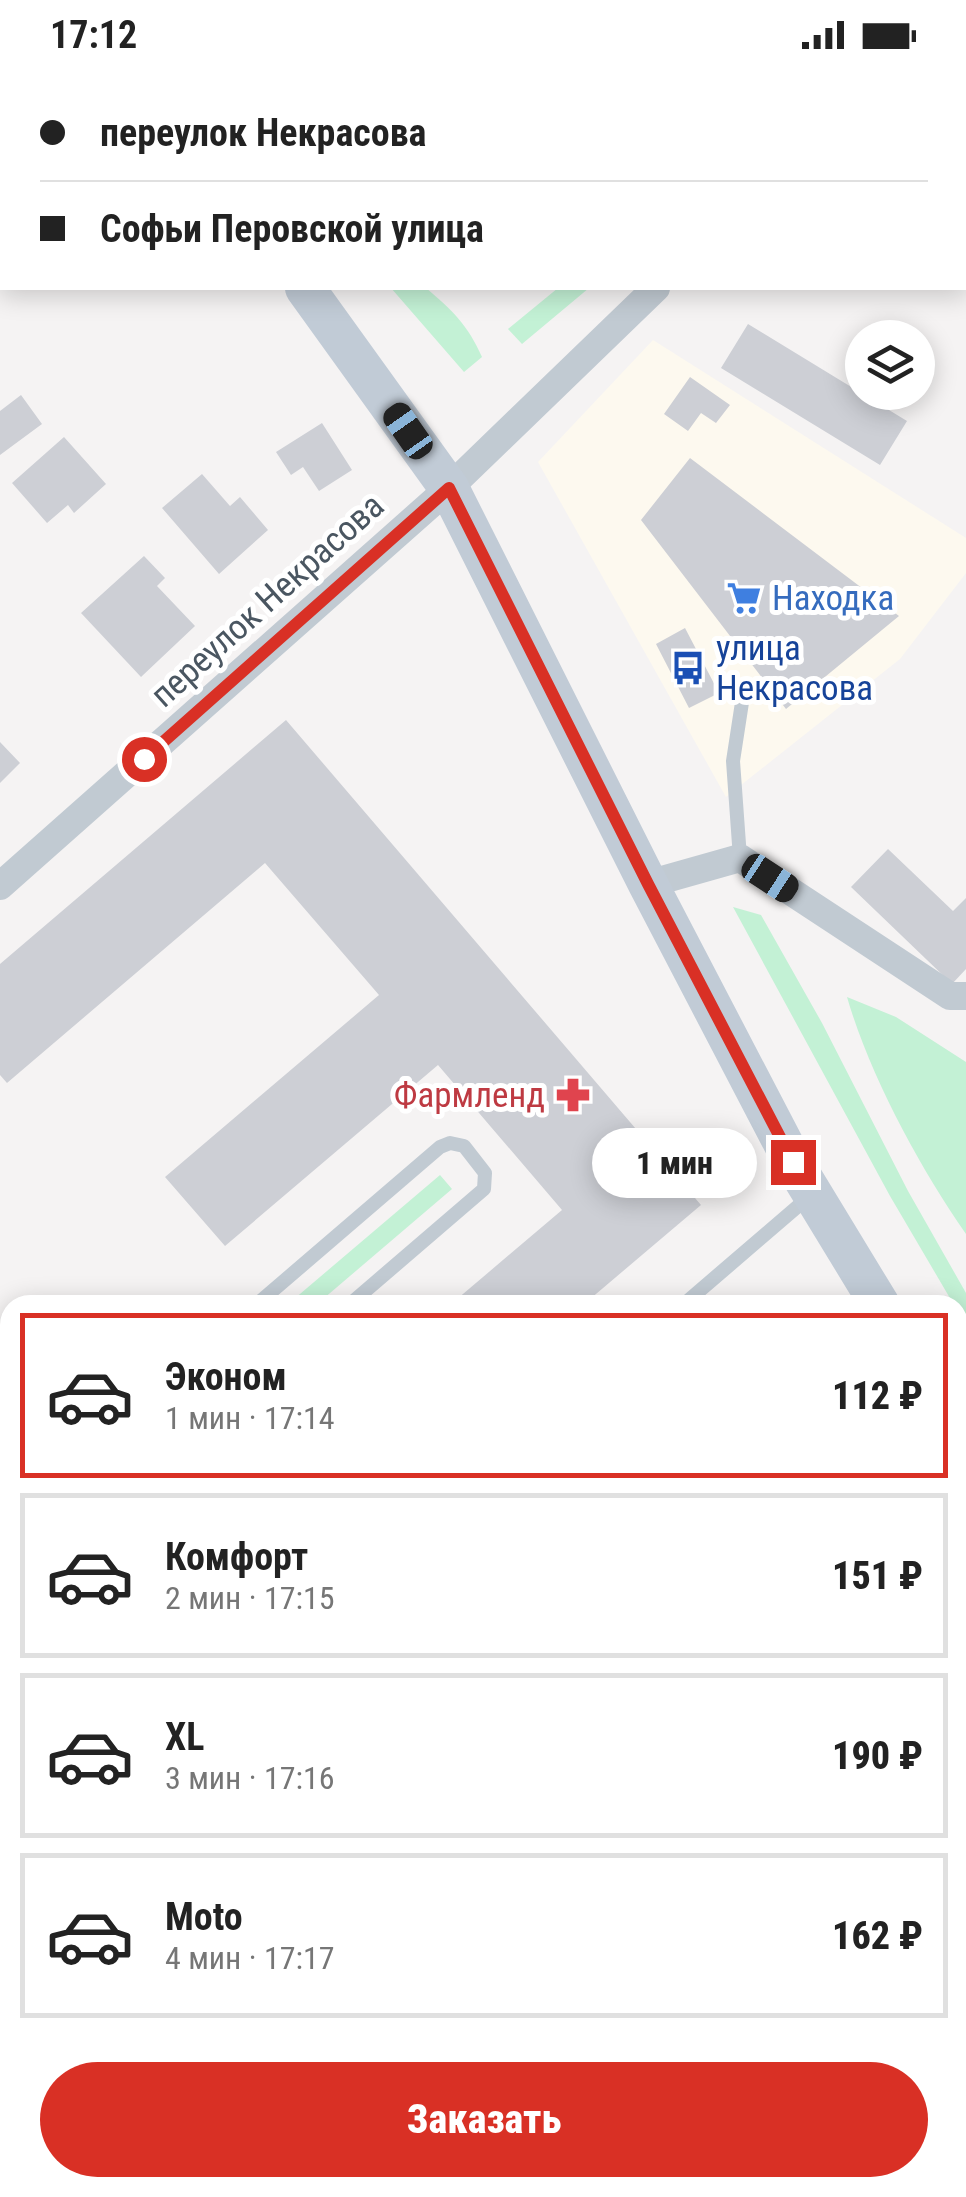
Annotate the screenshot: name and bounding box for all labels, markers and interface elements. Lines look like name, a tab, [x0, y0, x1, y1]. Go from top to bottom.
text: 17:12	[50, 13, 137, 57]
text: переулок Некрасова	[100, 111, 427, 155]
text: Софьи Перовской улица	[100, 207, 484, 251]
map controls	[845, 320, 935, 410]
button: layers	[845, 320, 935, 410]
car	[379, 398, 437, 464]
street label: переулок Некрасова	[143, 485, 392, 716]
place label: Находка	[772, 578, 894, 619]
supermarket icon: Находка	[725, 579, 763, 617]
place label: улица Некрасова	[716, 628, 873, 709]
bus stop icon: улица Некрасова	[669, 649, 707, 687]
route start	[122, 737, 167, 782]
car	[737, 849, 803, 907]
place label: Фармленд	[394, 1075, 545, 1116]
pharmacy icon: Фармленд	[554, 1076, 592, 1114]
callout: 1 мин	[593, 1127, 758, 1197]
route end	[771, 1140, 816, 1185]
text: 1 мин	[636, 1144, 713, 1182]
icon: car	[45, 1351, 135, 1441]
text: Эконом	[165, 1355, 287, 1399]
text: 112 ₽	[832, 1374, 923, 1418]
text: 1 мин · 17:14	[165, 1399, 335, 1437]
icon: car	[45, 1531, 135, 1621]
text: Комфорт	[165, 1535, 308, 1579]
text: 151 ₽	[832, 1554, 923, 1598]
text: 2 мин · 17:15	[165, 1579, 335, 1617]
icon: car	[45, 1711, 135, 1801]
text: XL	[165, 1715, 204, 1759]
text: 190 ₽	[832, 1734, 923, 1778]
text: 3 мин · 17:16	[165, 1759, 335, 1797]
icon: car	[45, 1891, 135, 1981]
text: Moto	[165, 1895, 243, 1939]
text: 162 ₽	[832, 1914, 923, 1958]
text: 4 мин · 17:17	[165, 1939, 335, 1977]
button: Заказать	[40, 2062, 928, 2177]

